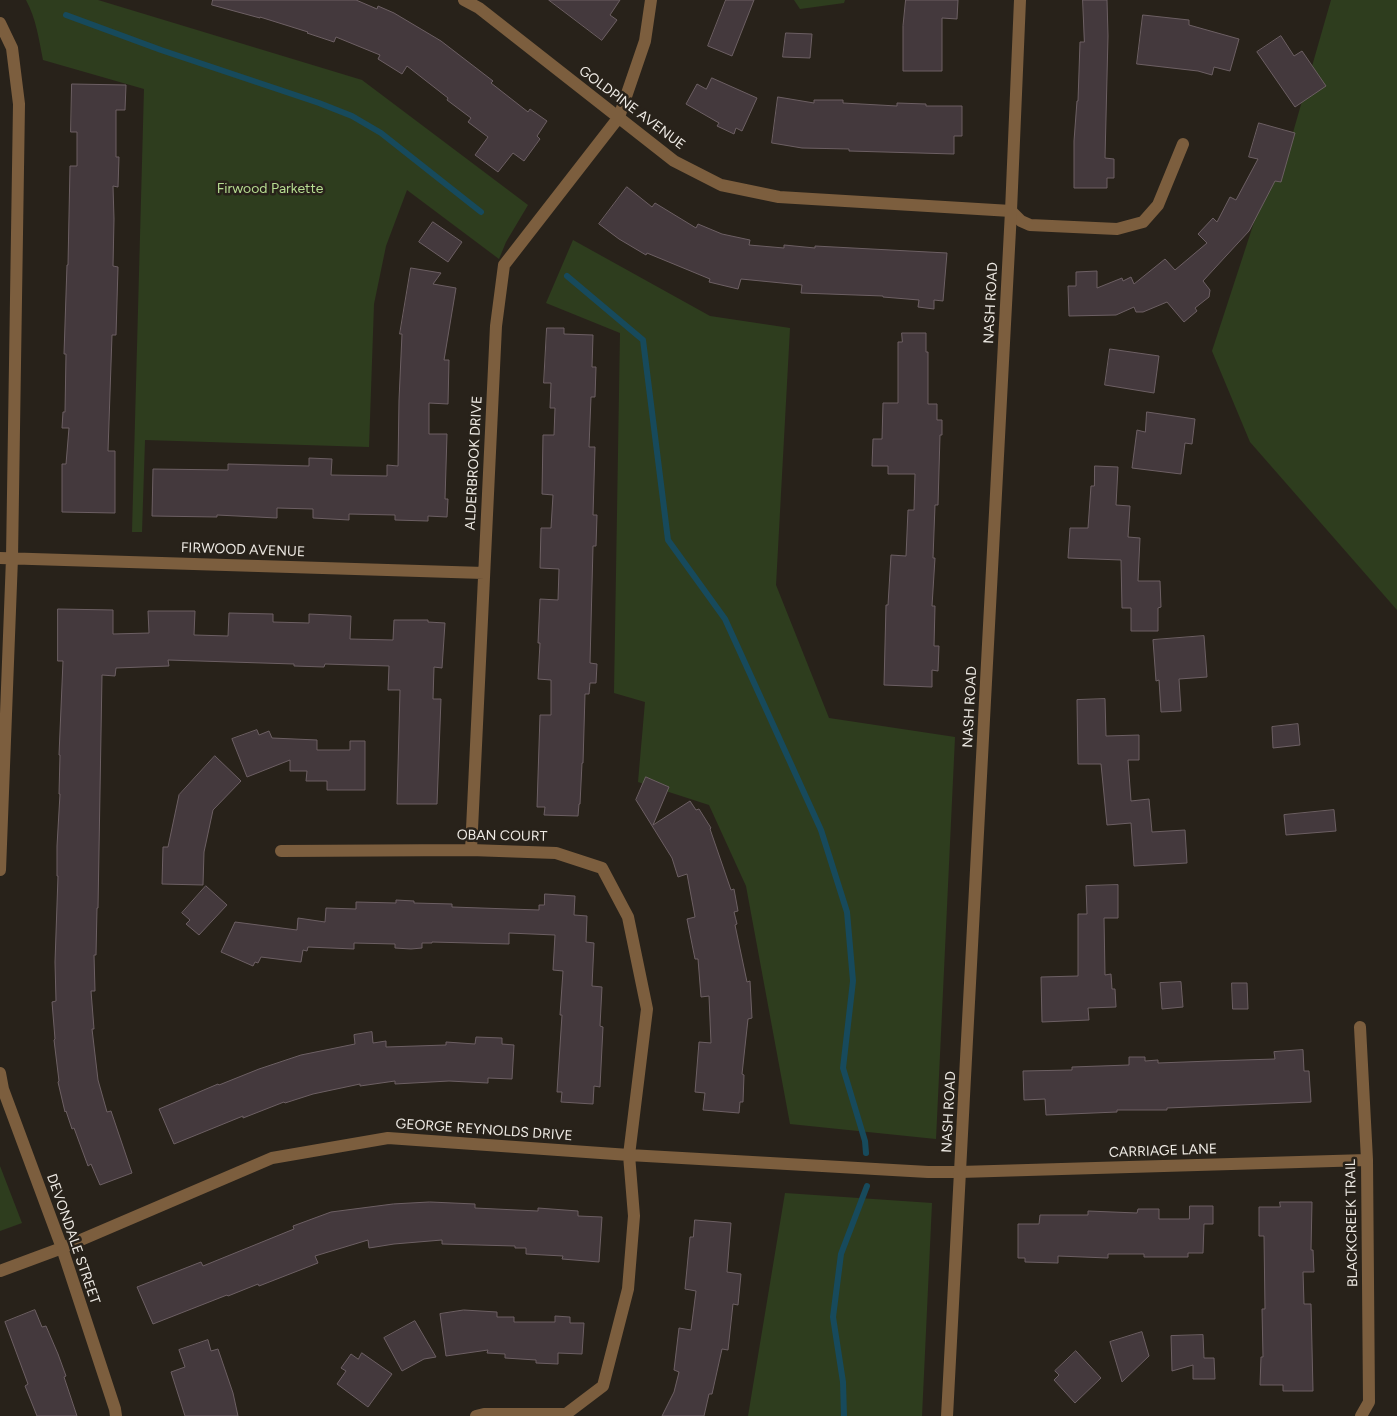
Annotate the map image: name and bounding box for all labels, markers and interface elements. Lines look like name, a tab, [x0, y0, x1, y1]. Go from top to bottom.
street label: GOLDPINE AVENUE	[576, 63, 688, 153]
park label: Firwood Parkette	[217, 181, 323, 197]
street label: NASH ROAD	[980, 262, 1002, 344]
street label: ALDERBROOK DRIVE	[462, 395, 486, 531]
street label: FIRWOOD AVENUE	[181, 539, 305, 561]
street label: NASH ROAD	[959, 666, 981, 748]
street label: OBAN COURT	[457, 827, 547, 845]
street label: NASH ROAD	[938, 1071, 960, 1153]
street label: GEORGE REYNOLDS DRIVE	[395, 1115, 573, 1145]
street label: CARRIAGE LANE	[1109, 1141, 1217, 1161]
street label: BLACKCREEK TRAIL	[1342, 1159, 1362, 1287]
street label: DEVONDALE STREET	[43, 1172, 103, 1306]

